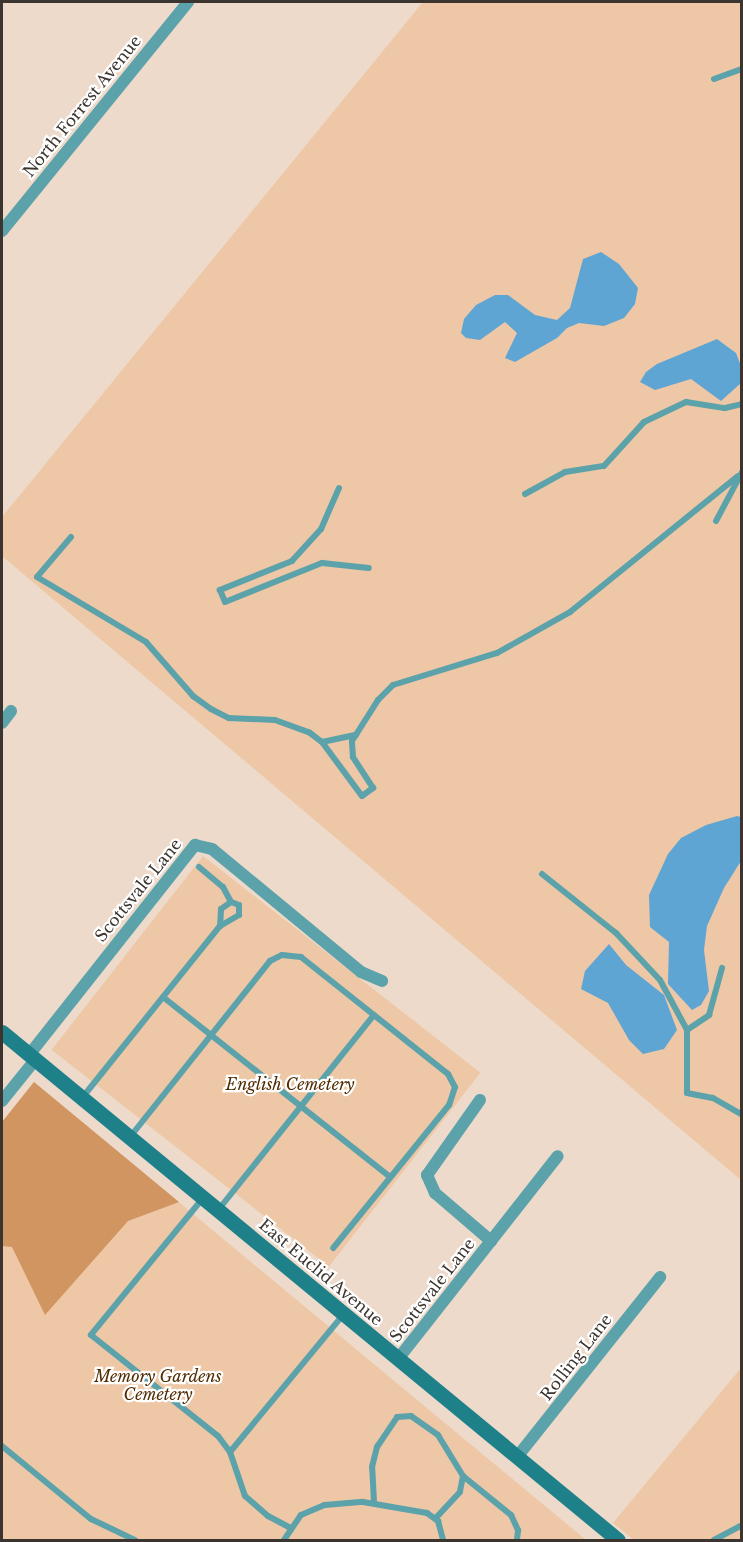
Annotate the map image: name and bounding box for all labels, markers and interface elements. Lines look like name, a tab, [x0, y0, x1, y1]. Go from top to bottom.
street label: North Forrest Avenue	[19, 31, 145, 181]
street label: Scottsvale Lane	[91, 835, 185, 945]
park label: English Cemetery	[225, 1074, 355, 1094]
street label: East Euclid Avenue	[255, 1214, 387, 1330]
street label: Scottsvale Lane	[385, 1234, 479, 1346]
street label: Rolling Lane	[536, 1310, 616, 1404]
park label: Memory Gardens Cemetery	[94, 1366, 222, 1404]

